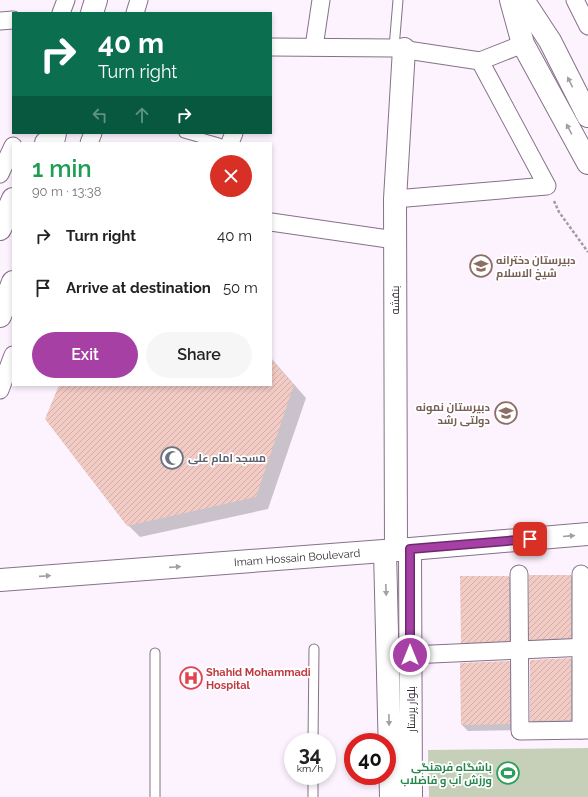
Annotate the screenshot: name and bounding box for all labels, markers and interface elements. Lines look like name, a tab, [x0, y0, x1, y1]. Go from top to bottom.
text: 40 m	[98, 27, 164, 60]
icon: right	[32, 28, 84, 80]
text: Turn right	[98, 61, 177, 82]
one-way arrow	[567, 76, 574, 87]
icon: left	[89, 104, 111, 126]
icon: ahead	[131, 104, 153, 126]
icon: right	[173, 104, 195, 126]
one-way arrow	[566, 123, 573, 135]
text: 1 min	[32, 154, 92, 183]
button: close	[210, 155, 252, 197]
text: 90 m · 13:38	[32, 184, 102, 199]
icon: right	[32, 225, 54, 247]
text: Turn right	[66, 227, 136, 245]
text: 40 m	[217, 227, 252, 245]
school or university icon: دبیرستان دخترانه شیخ الاسلام	[468, 253, 494, 279]
place label: دبیرستان دخترانه شیخ الاسلام	[496, 254, 576, 281]
icon: arrive	[32, 277, 54, 299]
text: Arrive at destination	[66, 279, 211, 297]
text: 50 m	[223, 279, 258, 297]
street label: بنفشه	[389, 285, 402, 315]
button: Exit	[32, 332, 138, 378]
button: Share	[146, 332, 252, 378]
school or university icon: دبیرستان نمونه دولتی رشد	[493, 400, 519, 426]
place label: دبیرستان نمونه دولتی رشد	[416, 401, 490, 428]
mosque icon: مسجد امام علی	[159, 445, 185, 471]
place label: مسجد امام علی	[188, 452, 266, 466]
pin	[513, 522, 547, 556]
icon: arrive	[519, 528, 541, 550]
one-way arrow	[563, 532, 575, 539]
street label: Imam Hossain Boulevard	[234, 547, 361, 569]
one-way arrow	[168, 563, 181, 570]
one-way arrow	[39, 573, 51, 580]
one-way arrow	[382, 584, 389, 596]
position arrow	[389, 634, 431, 676]
hospital icon: Shahid Mohammadi Hospital	[178, 665, 204, 691]
place label: Shahid Mohammadi Hospital	[206, 666, 311, 692]
street label: بلوار پرستار	[405, 686, 418, 733]
one-way arrow	[386, 714, 392, 727]
speed limit sign: 40	[344, 733, 396, 785]
text: 34	[299, 742, 321, 766]
sports icon: باشگاه فرهنگی ورزش آب و فاضلاب	[495, 760, 521, 786]
place label: باشگاه فرهنگی ورزش آب و فاضلاب	[400, 761, 492, 788]
text: km/h	[297, 763, 323, 774]

